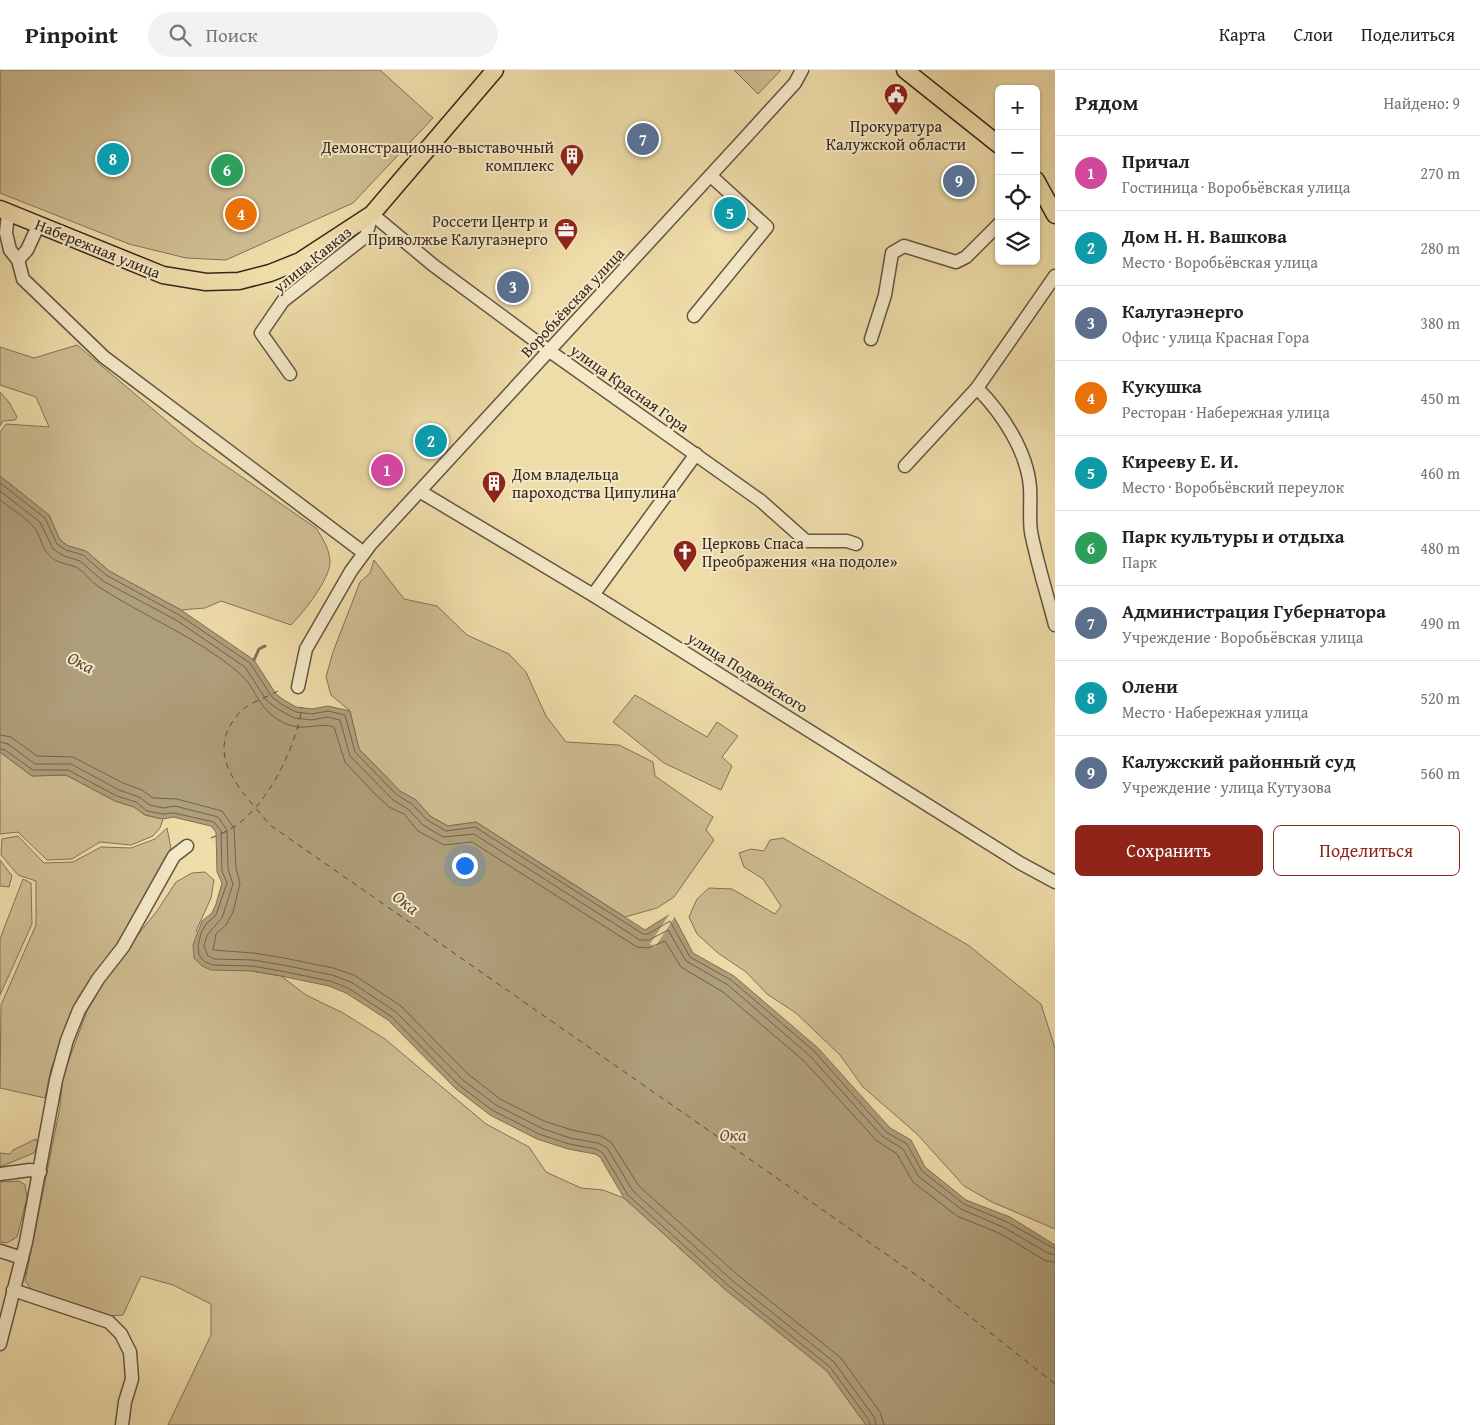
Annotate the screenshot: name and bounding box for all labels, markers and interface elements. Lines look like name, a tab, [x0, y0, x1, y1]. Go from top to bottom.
search box	[148, 12, 498, 57]
text: Pinpoint	[25, 17, 118, 52]
icon: search	[166, 21, 194, 49]
text: Поиск	[206, 21, 257, 49]
text: Карта	[1219, 21, 1266, 48]
text: Слои	[1294, 21, 1333, 48]
text: Поделиться	[1361, 21, 1455, 48]
public building icon: Прокуратура Калужской области	[883, 82, 909, 116]
map controls	[995, 85, 1040, 265]
button: +	[995, 85, 1040, 130]
text: Рядом	[1075, 87, 1138, 118]
text: Найдено: 9	[1383, 91, 1460, 115]
place label: Прокуратура Калужской области	[826, 114, 966, 156]
pin: 7	[627, 120, 659, 158]
button: −	[995, 130, 1040, 175]
place label: Демонстрационно-выставочный комплекс	[320, 135, 554, 177]
pin: 8	[97, 140, 129, 178]
building icon: Демонстрационно-выставочный комплекс	[559, 143, 585, 177]
text: Причал	[1122, 147, 1190, 175]
pin: 6	[211, 151, 243, 189]
text: 1	[1087, 161, 1095, 185]
text: 270 m	[1420, 161, 1460, 185]
pin: 9	[943, 162, 975, 200]
button: locate	[995, 175, 1040, 220]
text: Гостиница · Воробьёвская улица	[1122, 175, 1350, 199]
pin: 5	[714, 194, 746, 232]
pin: 4	[225, 195, 257, 233]
place label: Россети Центр и Приволжье Калугаэнерго	[368, 209, 548, 251]
street label: Набережная улица	[32, 212, 165, 284]
office icon: Россети Центр и Приволжье Калугаэнерго	[553, 217, 579, 251]
street label: улица Кавказ	[267, 220, 356, 299]
button: layers	[995, 220, 1040, 265]
text: Дом Н. Н. Вашкова	[1122, 222, 1287, 250]
text: 2	[1087, 236, 1095, 260]
text: 280 m	[1420, 236, 1460, 260]
street label: Воробьёвская улица	[514, 241, 630, 362]
text: Место · Воробьёвская улица	[1122, 250, 1318, 274]
pin: 3	[497, 268, 529, 306]
text: Калугаэнерго	[1122, 297, 1244, 325]
text: 3	[1087, 311, 1095, 335]
text: 380 m	[1420, 311, 1460, 335]
text: Офис · улица Красная Гора	[1122, 325, 1309, 349]
street label: улица Красная Гора	[565, 337, 695, 438]
text: Кукушка	[1122, 372, 1202, 400]
text: 4	[1087, 386, 1095, 410]
text: 450 m	[1420, 386, 1460, 410]
text: Ресторан · Набережная улица	[1122, 400, 1330, 424]
pin: 2	[415, 422, 447, 460]
text: Кирееву Е. И.	[1122, 447, 1239, 475]
pin: 1	[371, 451, 403, 489]
text: 5	[1087, 461, 1095, 485]
text: 460 m	[1420, 461, 1460, 485]
place label: Дом владельца пароходства Ципулина	[511, 462, 677, 504]
building icon: Дом владельца пароходства Ципулина	[481, 470, 507, 504]
text: Место · Воробьёвский переулок	[1122, 475, 1344, 499]
text: Парк культуры и отдыха	[1122, 522, 1345, 550]
place label: Церковь Спаса Преображения «на подоле»	[702, 531, 897, 573]
text: 6	[1087, 536, 1095, 560]
text: 480 m	[1420, 536, 1460, 560]
church icon: Церковь Спаса Преображения «на подоле»	[672, 539, 698, 573]
text: Парк	[1122, 550, 1157, 574]
text: Администрация Губернатора	[1122, 597, 1386, 625]
text: 7	[1087, 611, 1095, 635]
text: 490 m	[1420, 611, 1460, 635]
street label: улица Подвойского	[682, 625, 813, 719]
text: Учреждение · Воробьёвская улица	[1122, 625, 1363, 649]
water label: Ока	[63, 644, 100, 681]
text: Олени	[1122, 672, 1178, 700]
text: 8	[1087, 686, 1095, 710]
text: 520 m	[1420, 686, 1460, 710]
text: Место · Набережная улица	[1122, 700, 1308, 724]
text: Калужский районный суд	[1122, 747, 1356, 775]
text: 9	[1087, 761, 1095, 785]
text: 560 m	[1420, 761, 1460, 785]
text: Учреждение · улица Кутузова	[1122, 775, 1331, 799]
button: Сохранить	[1075, 825, 1263, 876]
button: Поделиться	[1273, 825, 1460, 876]
your location	[452, 853, 478, 879]
water label: Ока	[387, 883, 426, 921]
water label: Ока	[719, 1121, 747, 1148]

